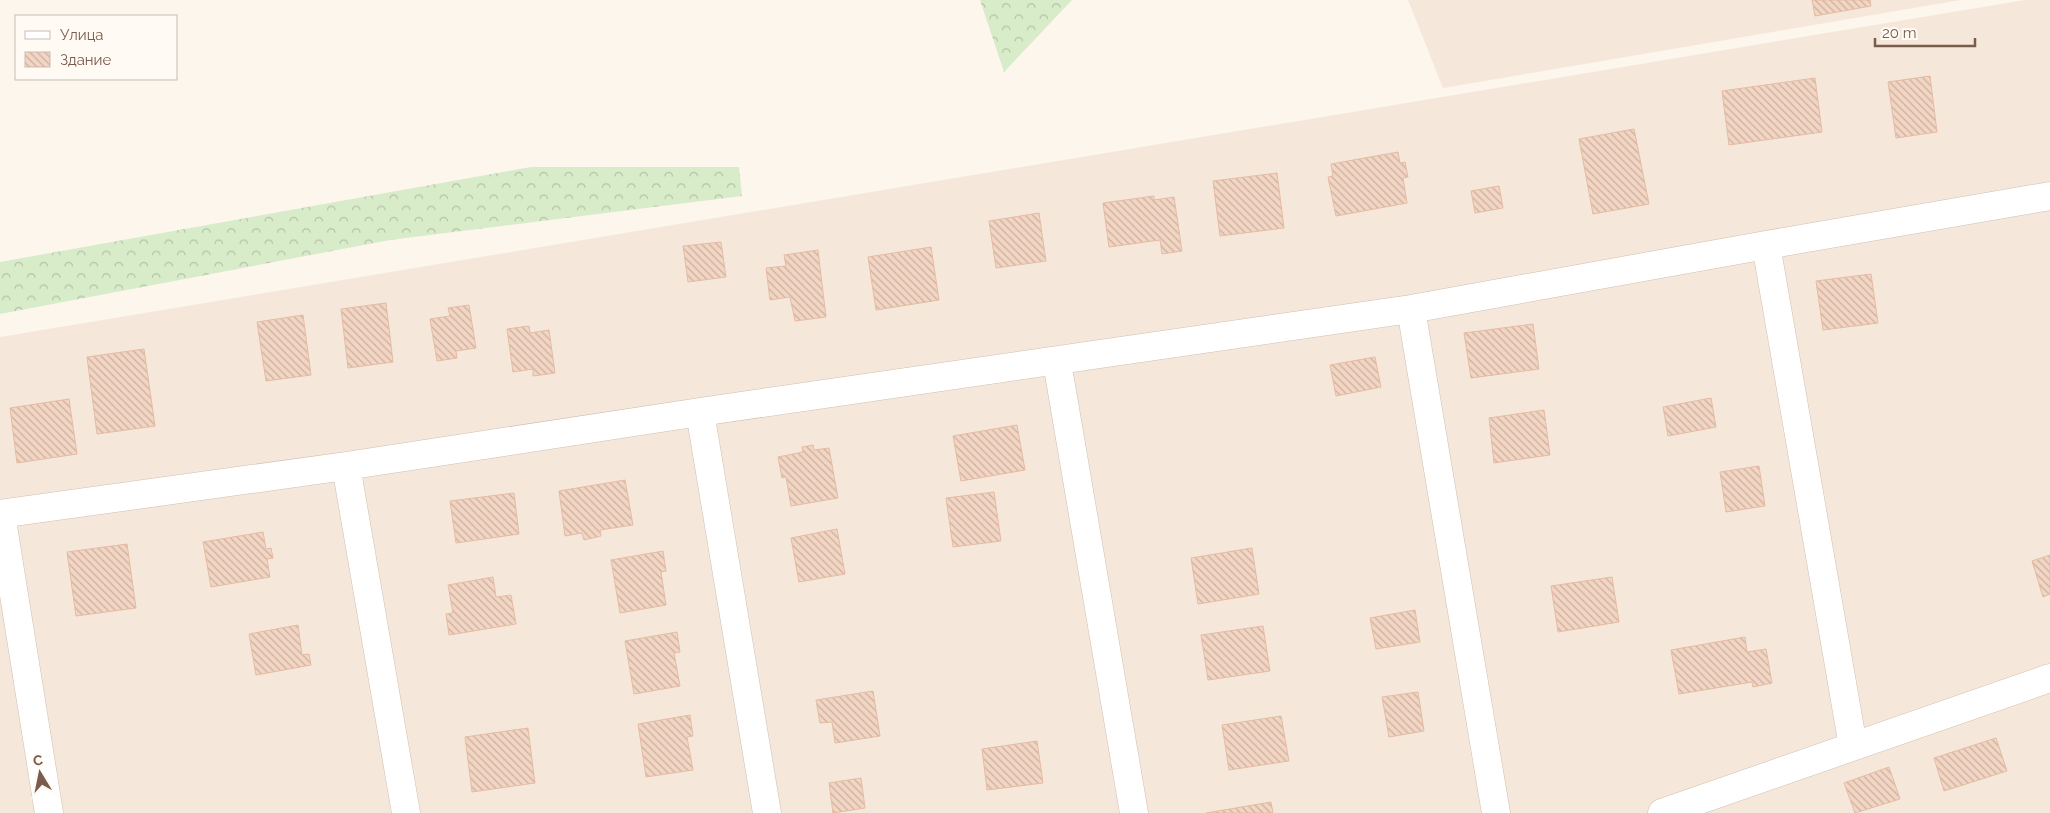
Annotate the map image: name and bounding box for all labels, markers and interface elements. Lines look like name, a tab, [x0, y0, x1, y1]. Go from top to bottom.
legend	[15, 15, 178, 80]
scale bar	[1875, 15, 1975, 47]
text: 20 m	[1882, 24, 1917, 42]
text: Улица	[60, 26, 104, 44]
text: Здание	[60, 51, 112, 69]
north arrow	[15, 748, 65, 798]
text: С	[32, 751, 44, 769]

